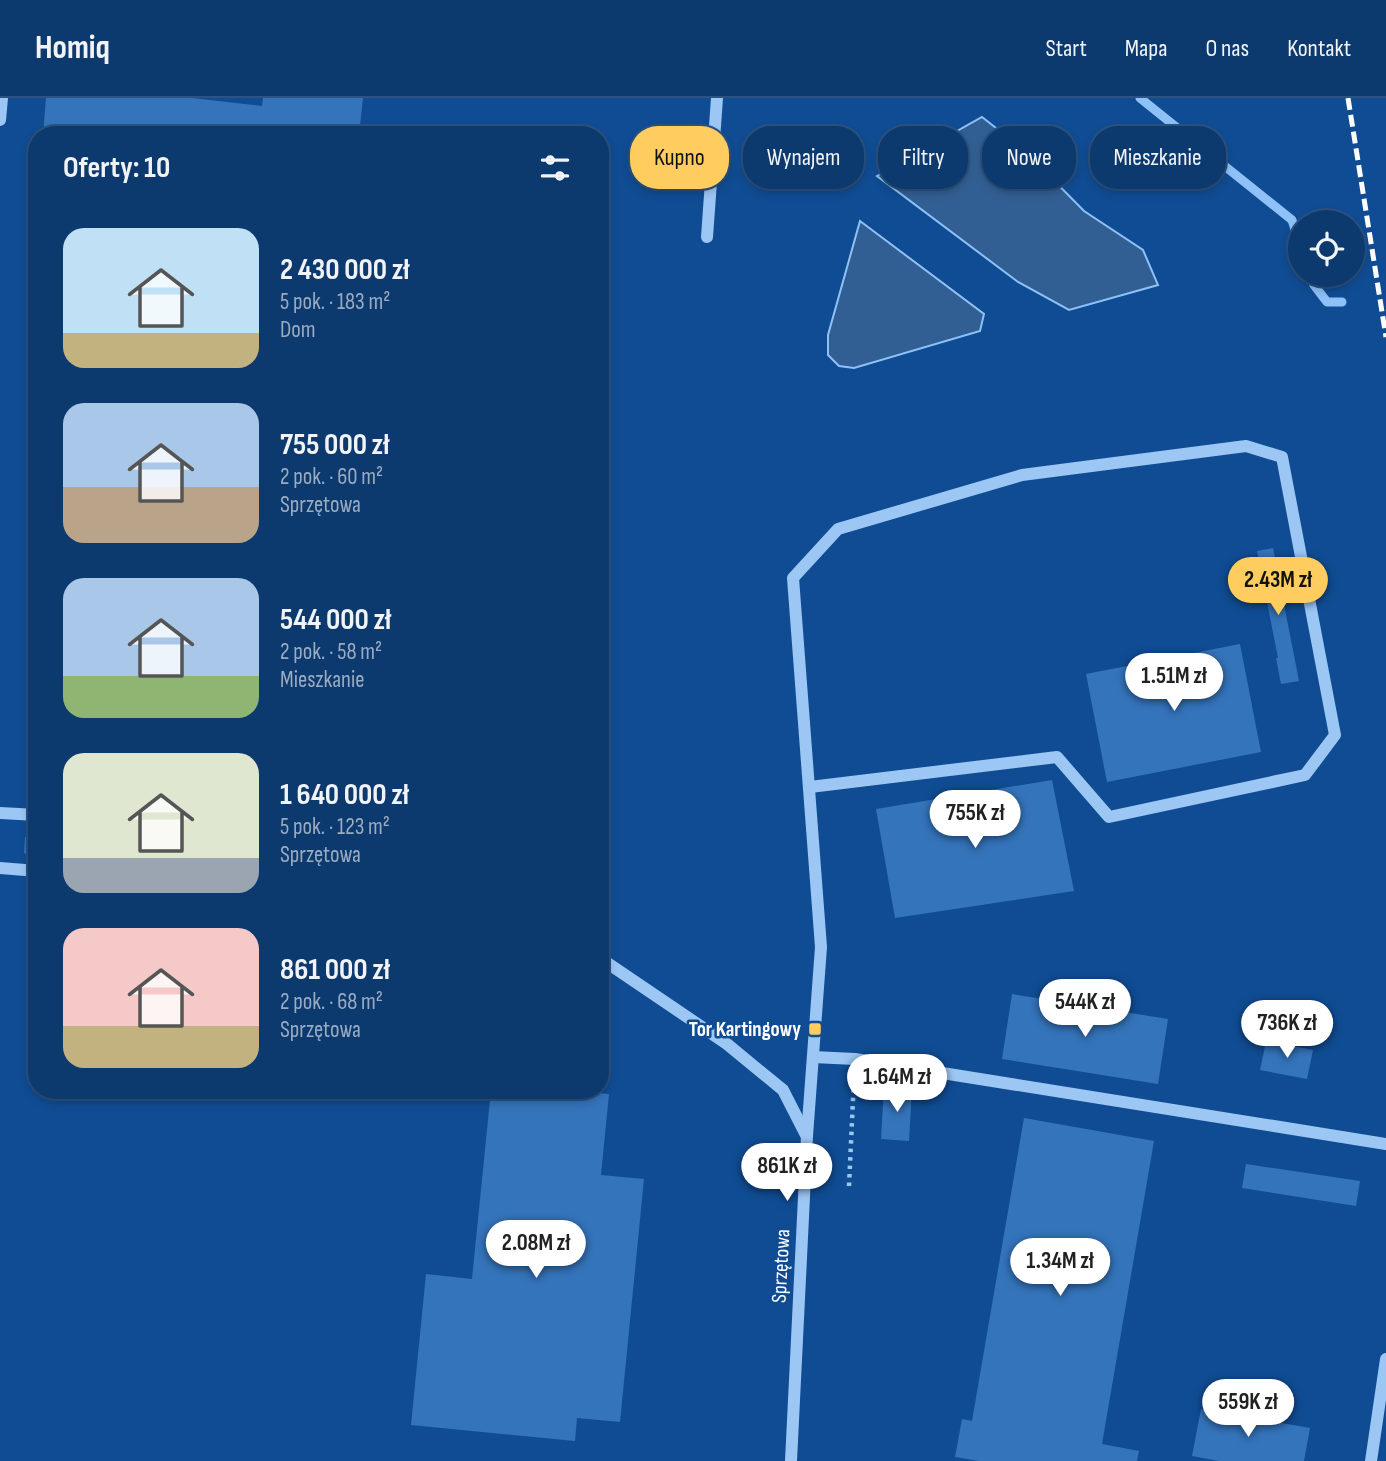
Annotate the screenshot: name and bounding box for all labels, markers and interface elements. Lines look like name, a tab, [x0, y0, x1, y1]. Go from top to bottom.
text: Homiq	[35, 28, 110, 68]
text: Start	[1046, 34, 1087, 63]
text: Mapa	[1125, 34, 1167, 63]
text: O nas	[1205, 34, 1249, 63]
text: Kontakt	[1287, 34, 1351, 63]
chip: Kupno	[630, 126, 729, 189]
chip: Wynajem	[743, 126, 864, 189]
chip: Filtry	[878, 126, 968, 189]
chip: Nowe	[982, 126, 1076, 189]
chip: Mieszkanie	[1090, 126, 1226, 189]
icon: filters	[536, 149, 574, 187]
text: Oferty: 10	[63, 150, 170, 186]
map controls	[1288, 210, 1365, 287]
button: locate	[1288, 210, 1365, 287]
text: 2 430 000 zł	[280, 252, 409, 288]
icon: home	[119, 256, 203, 340]
text: 5 pok. · 183 m²	[280, 288, 390, 316]
text: Dom	[280, 316, 316, 344]
text: 755 000 zł	[280, 427, 389, 463]
icon: home	[119, 431, 203, 515]
text: 2 pok. · 60 m²	[280, 463, 383, 491]
text: Sprzętowa	[280, 491, 361, 519]
pin: 2.43M zł	[1206, 558, 1350, 617]
text: 2.43M zł	[1244, 566, 1312, 594]
text: 544 000 zł	[280, 602, 391, 638]
icon: home	[119, 606, 203, 690]
text: 2 pok. · 58 m²	[280, 638, 382, 666]
pin: 1.51M zł	[1102, 654, 1246, 713]
text: 1.51M zł	[1141, 662, 1207, 690]
text: Mieszkanie	[280, 666, 364, 694]
text: 1 640 000 zł	[280, 777, 409, 813]
icon: home	[119, 781, 203, 865]
pin: 755K zł	[910, 790, 1040, 850]
text: 755K zł	[946, 799, 1004, 827]
text: 5 pok. · 123 m²	[280, 813, 390, 841]
text: Sprzętowa	[280, 841, 361, 869]
text: 861 000 zł	[280, 952, 390, 988]
icon: home	[119, 956, 203, 1040]
pin: 544K zł	[1020, 979, 1150, 1039]
text: 2 pok. · 68 m²	[280, 988, 383, 1016]
text: 544K zł	[1055, 988, 1115, 1016]
pin: 736K zł	[1222, 1000, 1352, 1060]
text: 736K zł	[1257, 1009, 1317, 1037]
text: Sprzętowa	[280, 1016, 361, 1044]
place label: Tor Kartingowy	[689, 1017, 801, 1042]
marker: Tor Kartingowy	[807, 1021, 823, 1037]
pin: 1.64M zł	[825, 1054, 969, 1114]
text: 1.64M zł	[863, 1063, 931, 1091]
pin: 861K zł	[722, 1144, 852, 1203]
text: 861K zł	[757, 1152, 817, 1180]
pin: 2.08M zł	[464, 1220, 608, 1280]
street label: Sprzętowa	[767, 1228, 795, 1304]
text: 2.08M zł	[502, 1229, 570, 1257]
pin: 1.34M zł	[988, 1238, 1132, 1298]
text: 1.34M zł	[1026, 1247, 1094, 1275]
pin: 559K zł	[1183, 1380, 1313, 1439]
text: 559K zł	[1218, 1388, 1278, 1416]

